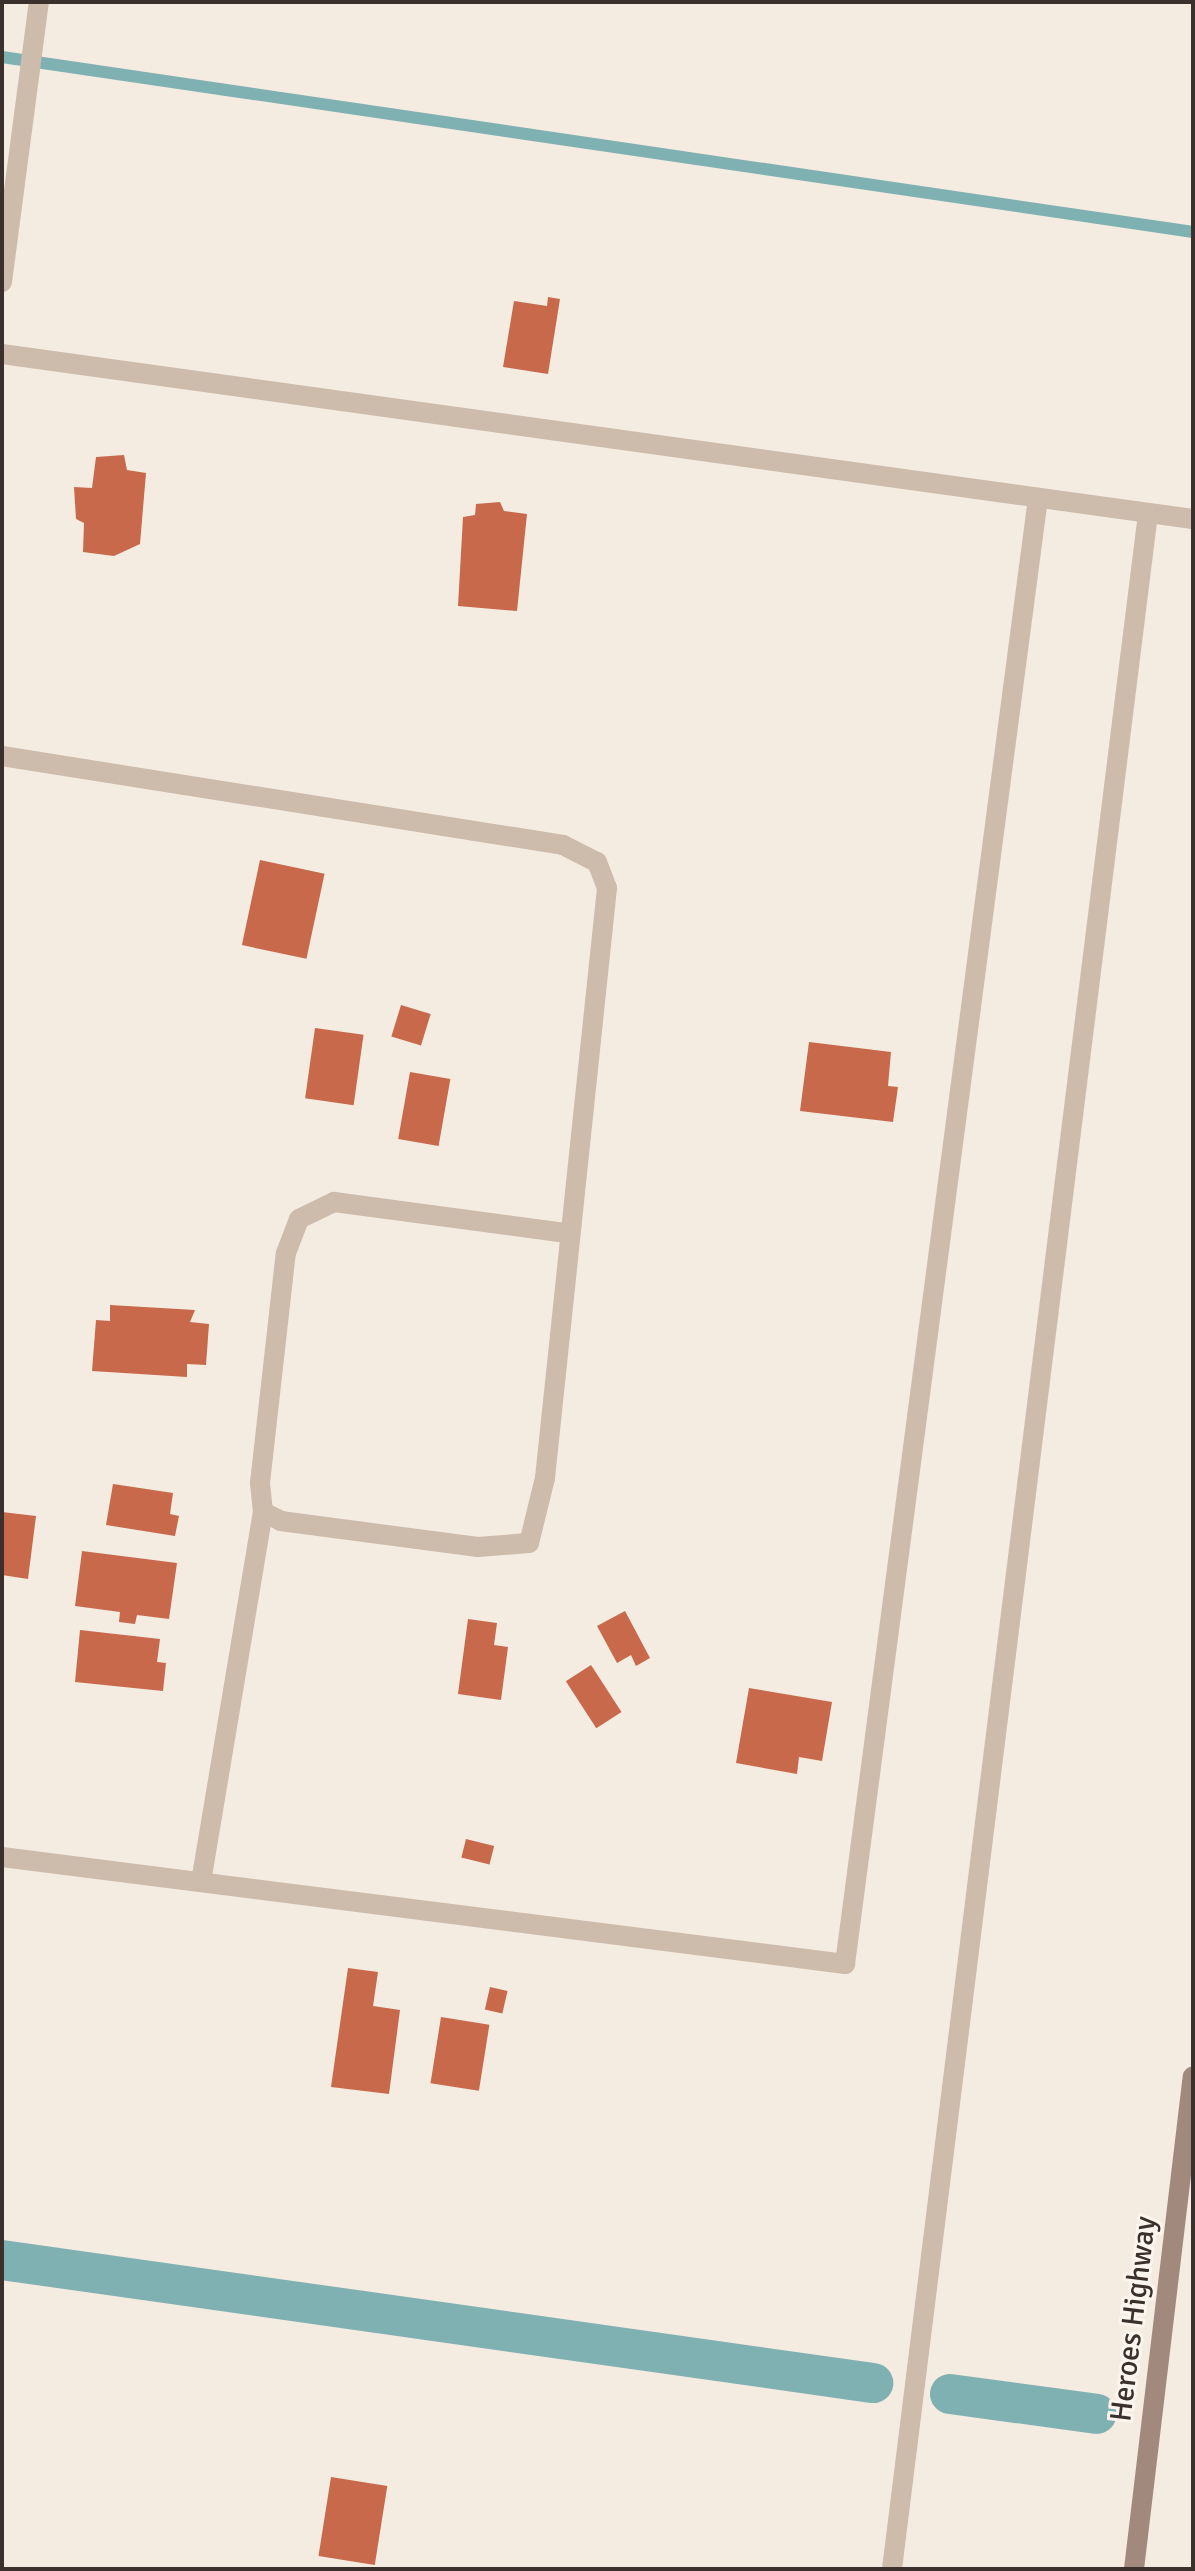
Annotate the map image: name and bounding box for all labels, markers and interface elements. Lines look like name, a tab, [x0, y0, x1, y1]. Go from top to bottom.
street label: Heroes Highway	[1104, 2214, 1164, 2424]

